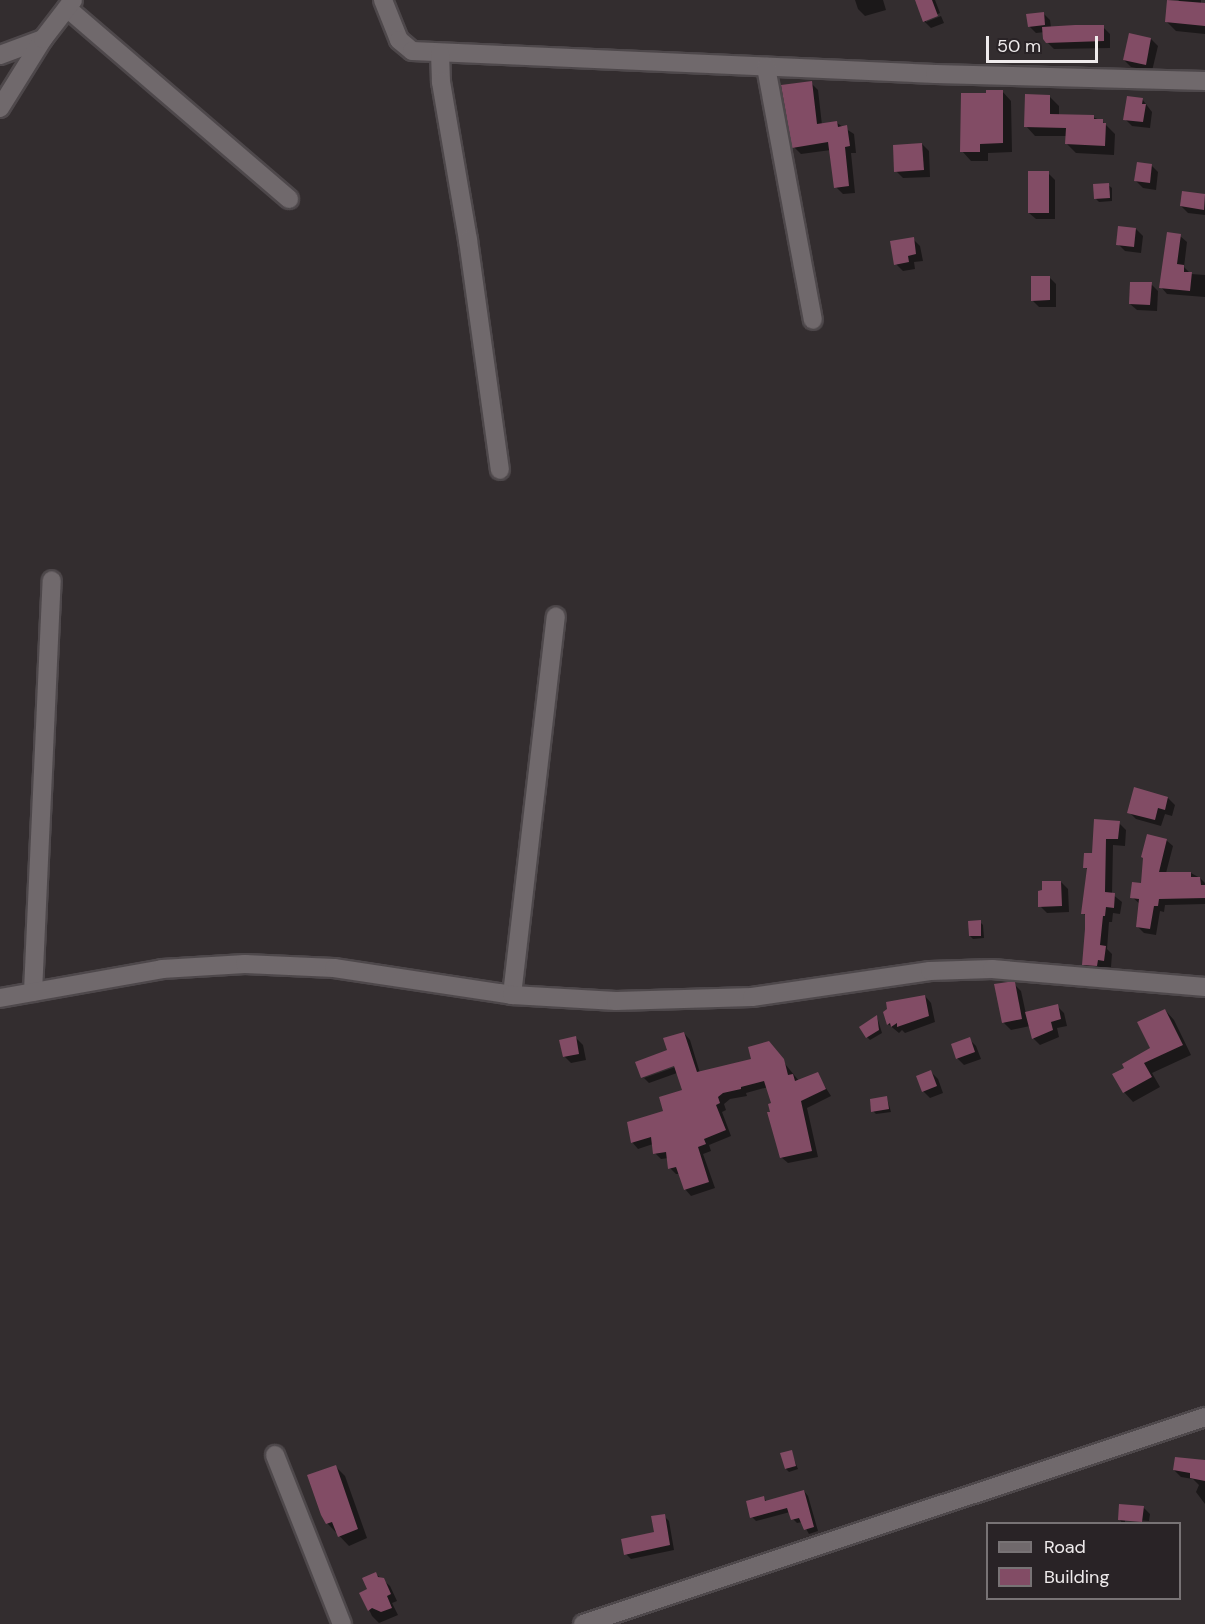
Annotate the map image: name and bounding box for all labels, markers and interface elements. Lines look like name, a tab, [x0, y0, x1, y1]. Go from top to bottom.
scale bar	[989, 24, 1102, 62]
text: 50 m	[997, 34, 1041, 58]
legend	[986, 1522, 1181, 1600]
text: Road	[1044, 1535, 1086, 1559]
text: Building	[1044, 1565, 1109, 1589]

